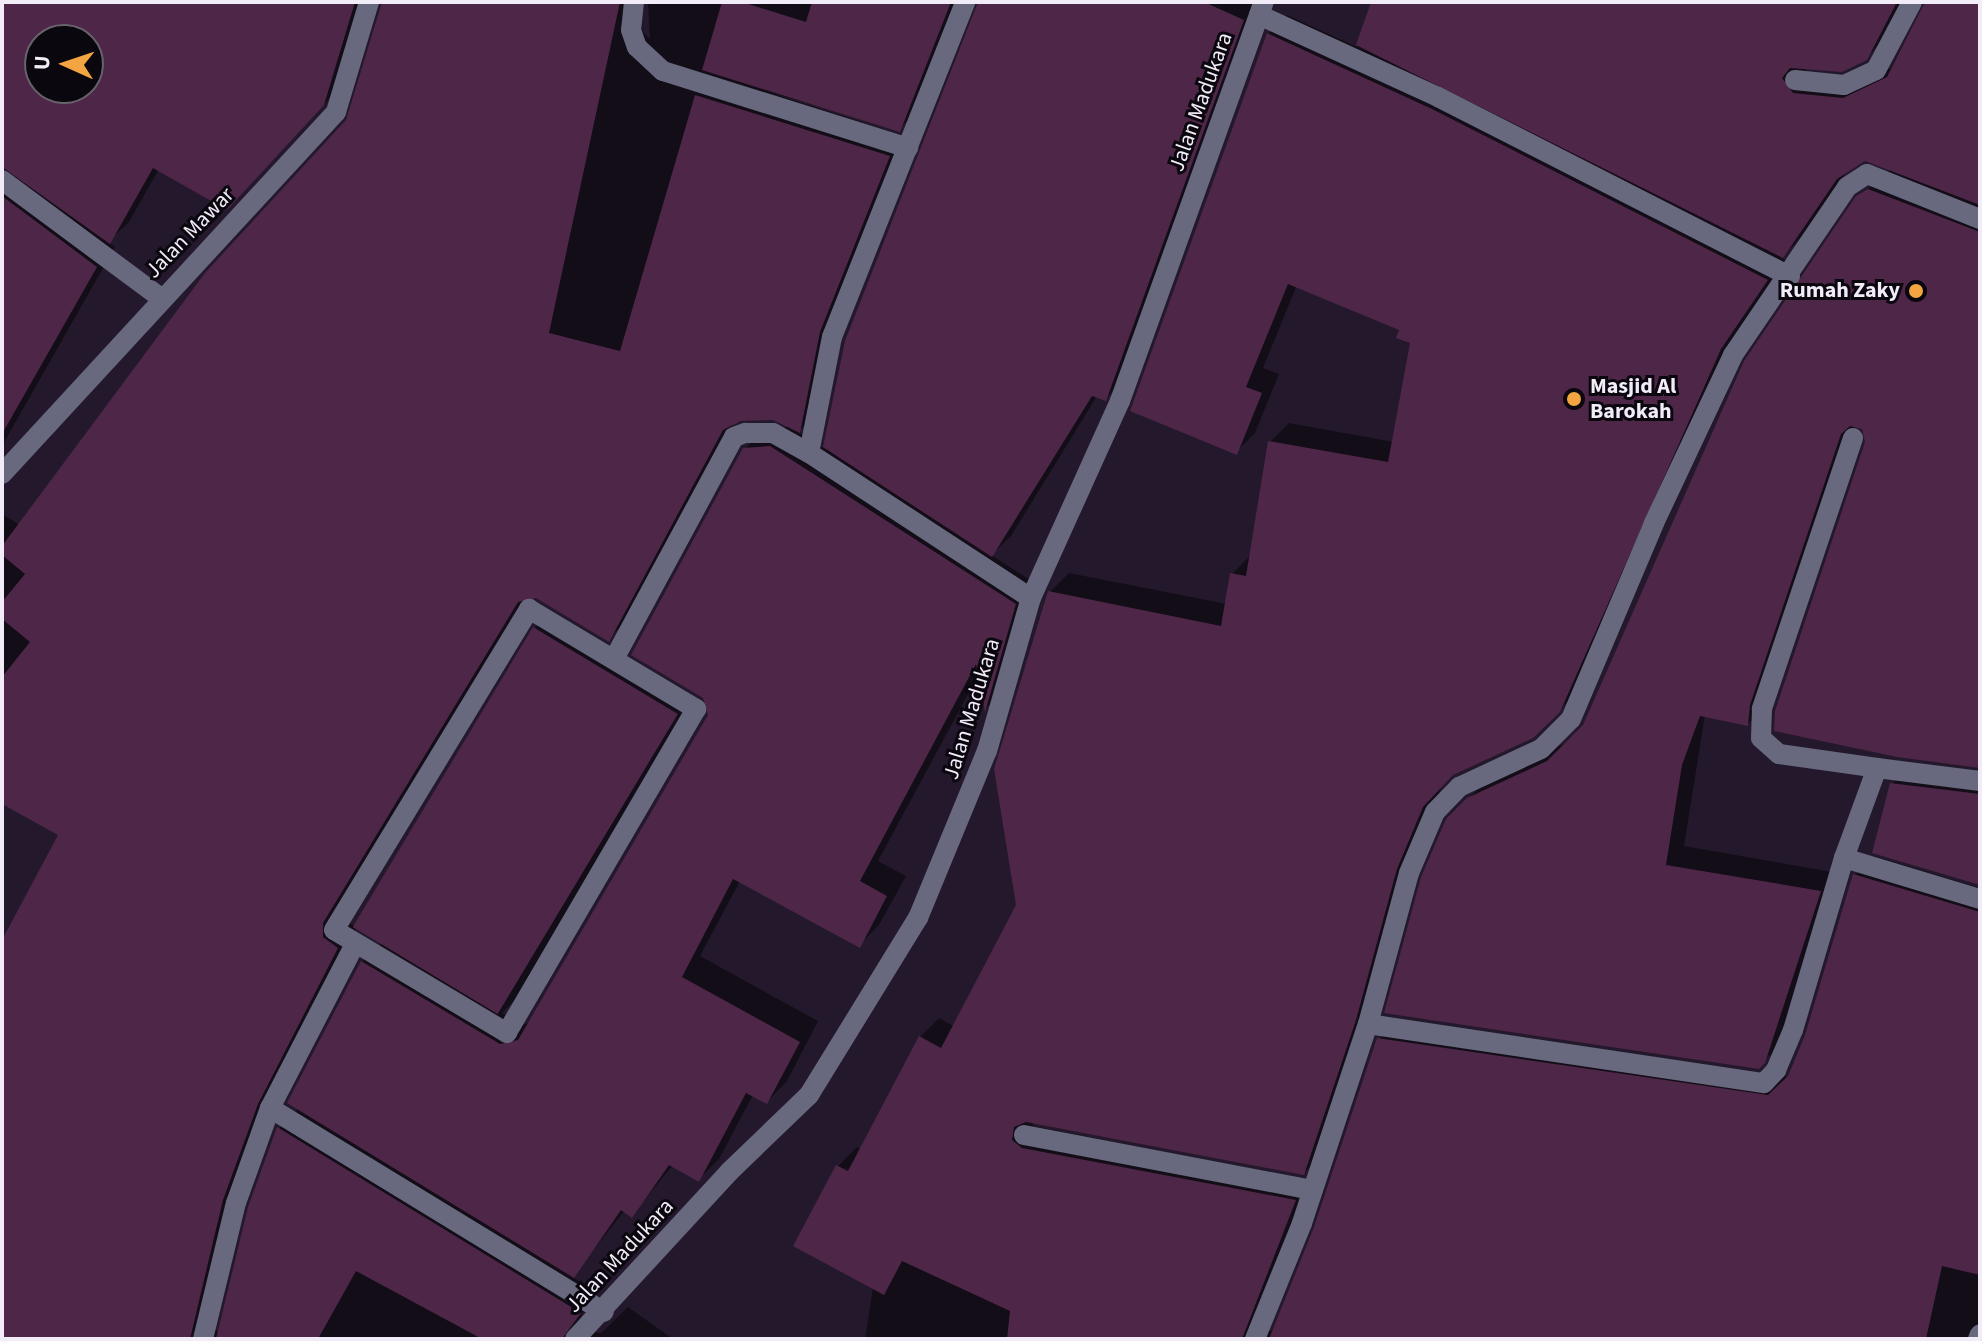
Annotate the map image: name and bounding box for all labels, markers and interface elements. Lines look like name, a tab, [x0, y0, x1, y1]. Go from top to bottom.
north arrow	[24, 24, 104, 104]
street label: Jalan Madukara	[1164, 29, 1238, 175]
text: U	[26, 55, 58, 71]
street label: Jalan Mawar	[140, 182, 240, 284]
place label: Rumah Zaky	[1780, 278, 1900, 304]
marker: Rumah Zaky	[1907, 282, 1925, 300]
place label: Masjid Al Barokah	[1590, 373, 1676, 424]
marker: Masjid Al Barokah	[1565, 390, 1583, 408]
street label: Jalan Madukara	[938, 635, 1006, 783]
street label: Jalan Madukara	[561, 1194, 679, 1318]

